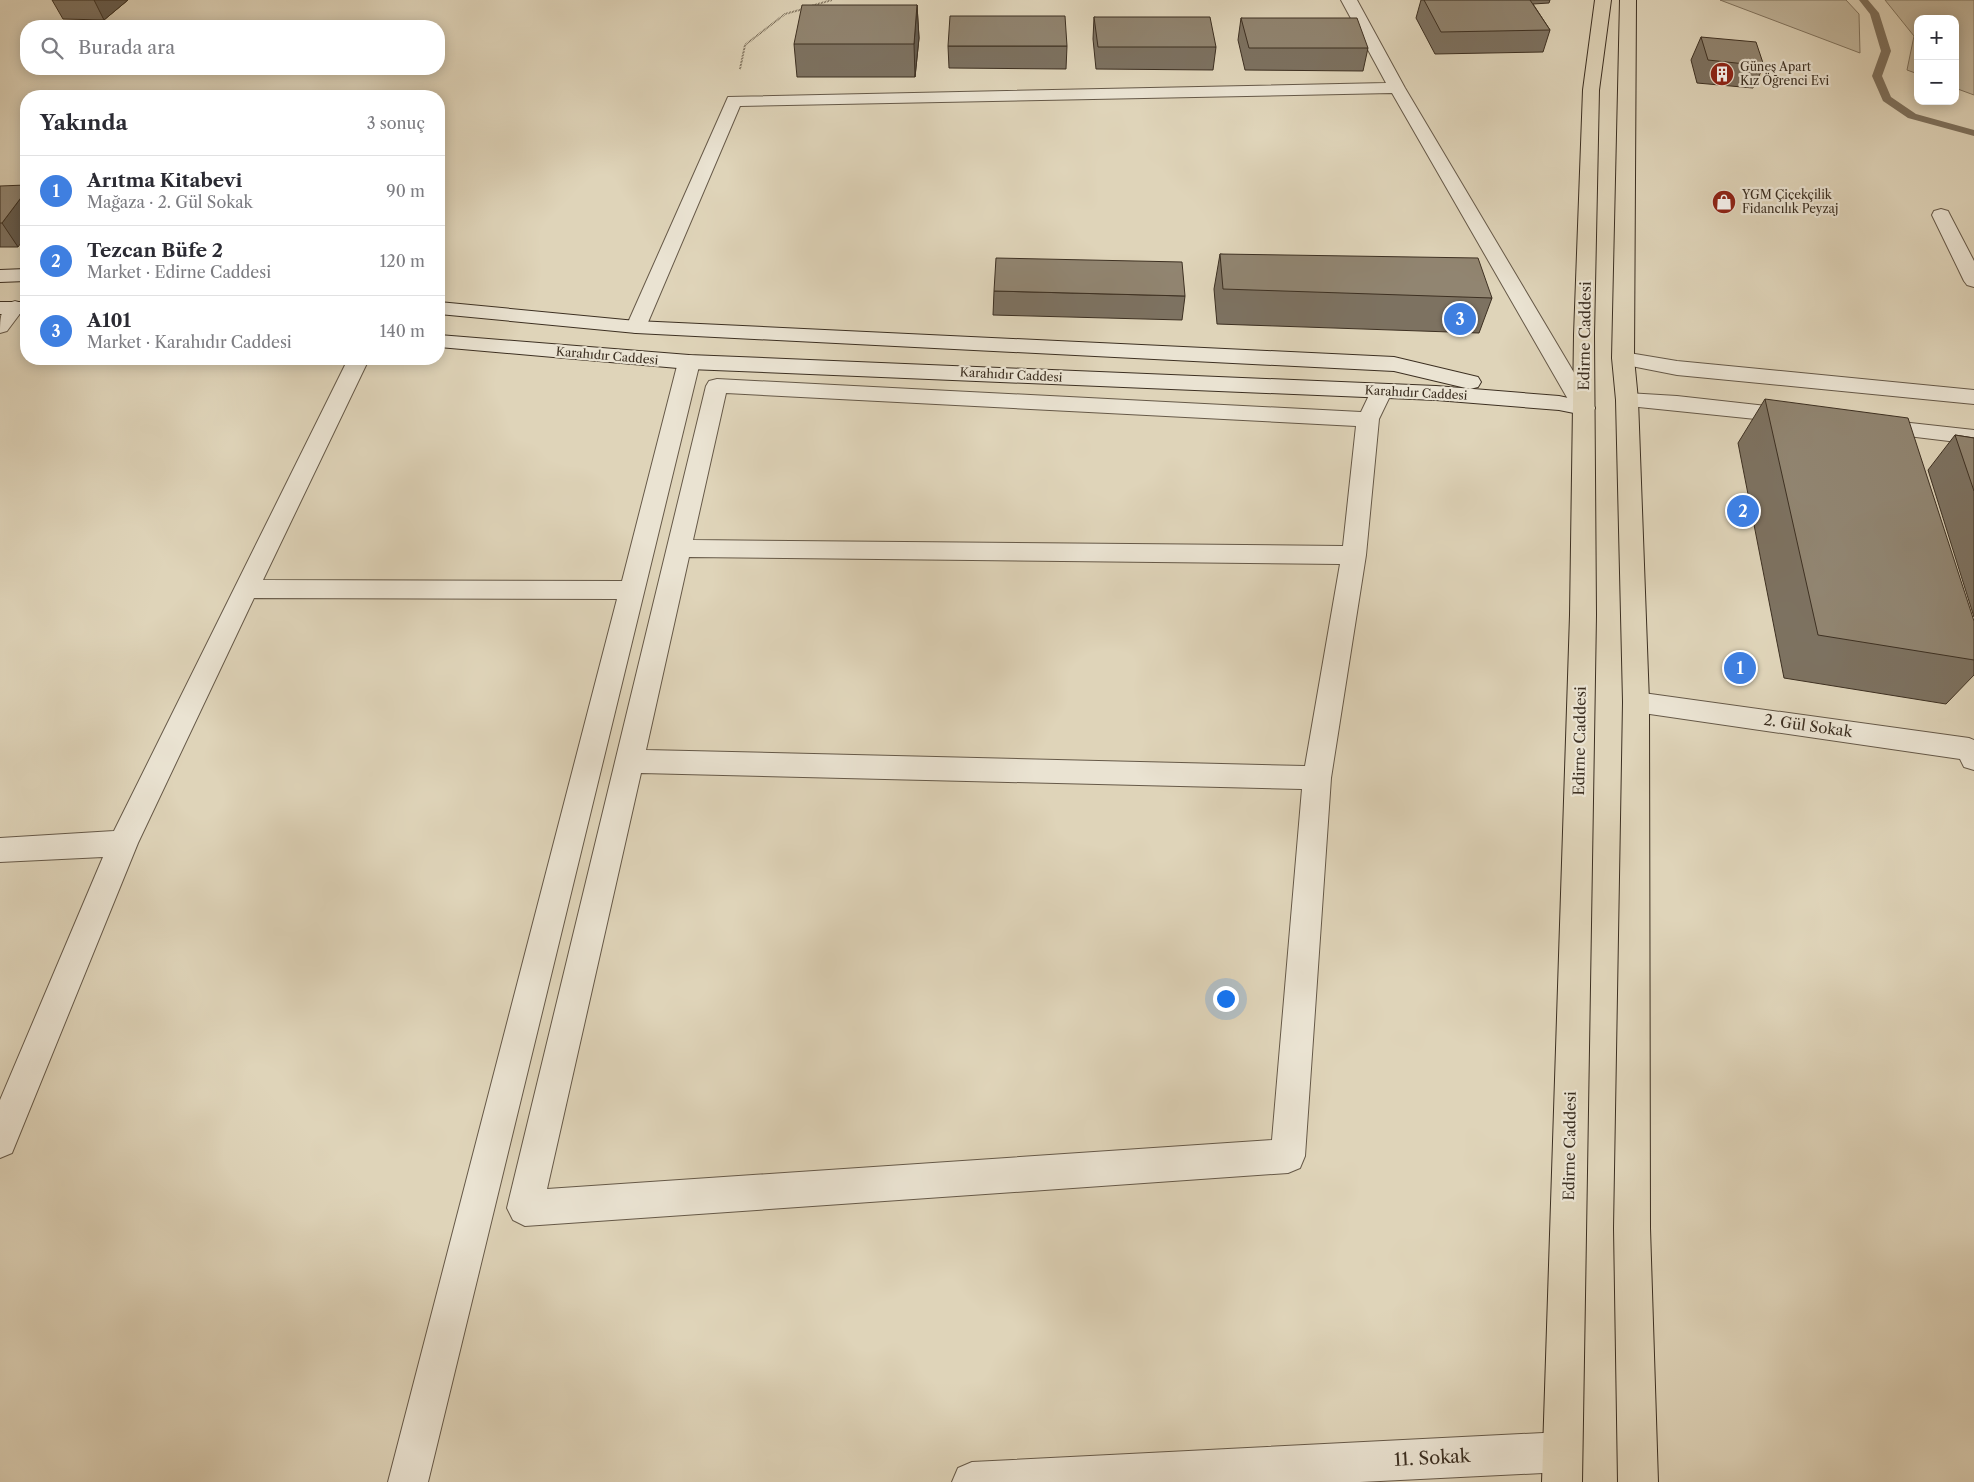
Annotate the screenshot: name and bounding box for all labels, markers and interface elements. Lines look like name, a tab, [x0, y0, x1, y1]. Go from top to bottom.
map controls	[1914, 15, 1959, 105]
button: +	[1914, 15, 1959, 60]
search box	[20, 20, 445, 75]
icon: search	[38, 34, 66, 62]
text: Burada ara	[78, 36, 175, 59]
place label: Güneş Apart Kız Öğrenci Evi	[1740, 59, 1830, 88]
button: −	[1914, 60, 1959, 105]
building icon: Güneş Apart Kız Öğrenci Evi	[1709, 61, 1735, 87]
text: Yakında	[40, 110, 128, 135]
text: 3 sonuç	[367, 113, 425, 133]
text: Arıtma Kitabevi	[87, 169, 242, 192]
text: 1	[52, 181, 60, 201]
text: 90 m	[386, 181, 425, 201]
place label: YGM Çiçekçilik Fidancılık Peyzaj	[1741, 187, 1838, 216]
shop icon: YGM Çiçekçilik Fidancılık Peyzaj	[1711, 189, 1737, 215]
text: Mağaza · 2. Gül Sokak	[87, 192, 253, 212]
text: Tezcan Büfe 2	[87, 239, 223, 262]
text: 2	[51, 251, 61, 271]
text: 120 m	[380, 251, 425, 271]
text: Market · Edirne Caddesi	[87, 262, 271, 282]
street label: Edirne Caddesi	[1574, 281, 1595, 391]
pin: 3	[1444, 300, 1476, 338]
text: A101	[87, 309, 131, 332]
text: 3	[51, 321, 61, 341]
text: 140 m	[380, 321, 425, 341]
text: Market · Karahıdır Caddesi	[87, 332, 292, 352]
street label: Karahıdır Caddesi	[555, 344, 659, 367]
street label: Karahıdır Caddesi	[959, 364, 1063, 385]
street label: Karahıdır Caddesi	[1364, 382, 1468, 403]
pin: 2	[1727, 492, 1759, 530]
pin: 1	[1724, 649, 1756, 687]
street label: Edirne Caddesi	[1569, 686, 1590, 796]
street label: 2. Gül Sokak	[1763, 710, 1855, 741]
your location	[1213, 986, 1239, 1012]
street label: Edirne Caddesi	[1559, 1091, 1580, 1201]
street label: 11. Sokak	[1393, 1445, 1472, 1471]

